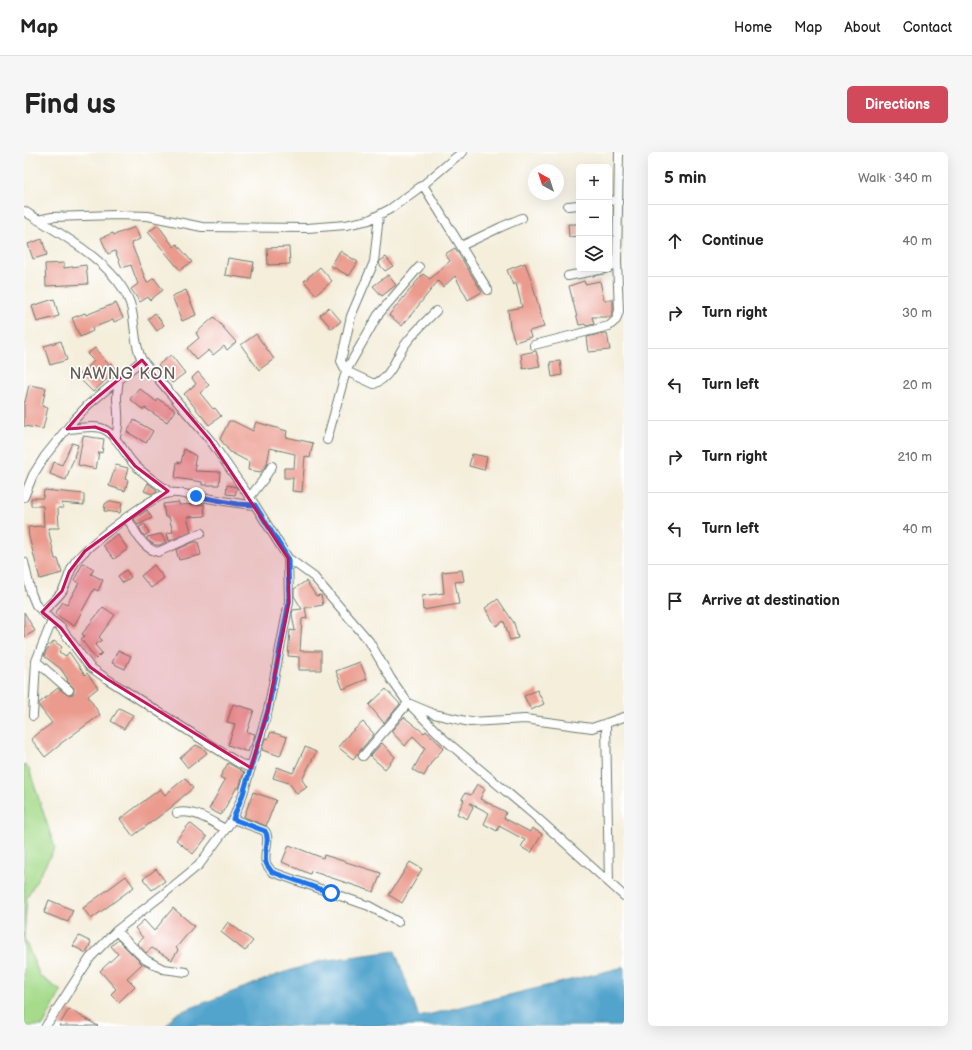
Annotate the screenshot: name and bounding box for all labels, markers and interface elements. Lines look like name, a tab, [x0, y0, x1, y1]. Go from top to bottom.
text: Map	[20, 16, 58, 39]
text: Home	[734, 19, 772, 36]
text: Map	[794, 19, 822, 36]
text: About	[844, 19, 881, 36]
text: Contact	[903, 19, 952, 36]
button: Directions	[847, 86, 948, 123]
text: Find us	[24, 88, 116, 121]
north arrow	[528, 164, 564, 200]
map controls	[576, 164, 612, 272]
button: +	[576, 164, 612, 200]
text: 5 min	[664, 168, 707, 188]
text: Walk · 340 m	[858, 170, 932, 186]
button: −	[576, 200, 612, 236]
icon: ahead	[664, 230, 686, 252]
text: Continue	[702, 231, 764, 250]
text: 40 m	[902, 233, 932, 249]
button: layers	[576, 236, 612, 272]
icon: right	[664, 302, 686, 324]
text: Turn right	[702, 303, 767, 322]
text: 30 m	[902, 305, 932, 321]
district label: NAWNG KON	[69, 365, 177, 384]
icon: left	[664, 374, 686, 396]
text: Turn left	[702, 375, 759, 394]
text: 20 m	[902, 377, 932, 393]
icon: right	[664, 446, 686, 468]
text: Turn right	[702, 447, 767, 466]
text: 210 m	[898, 449, 932, 465]
route end	[187, 487, 205, 505]
icon: left	[664, 518, 686, 540]
text: Turn left	[702, 519, 759, 538]
text: 40 m	[902, 521, 932, 537]
icon: arrive	[664, 590, 686, 612]
text: Arrive at destination	[702, 591, 840, 610]
route start	[322, 884, 340, 902]

